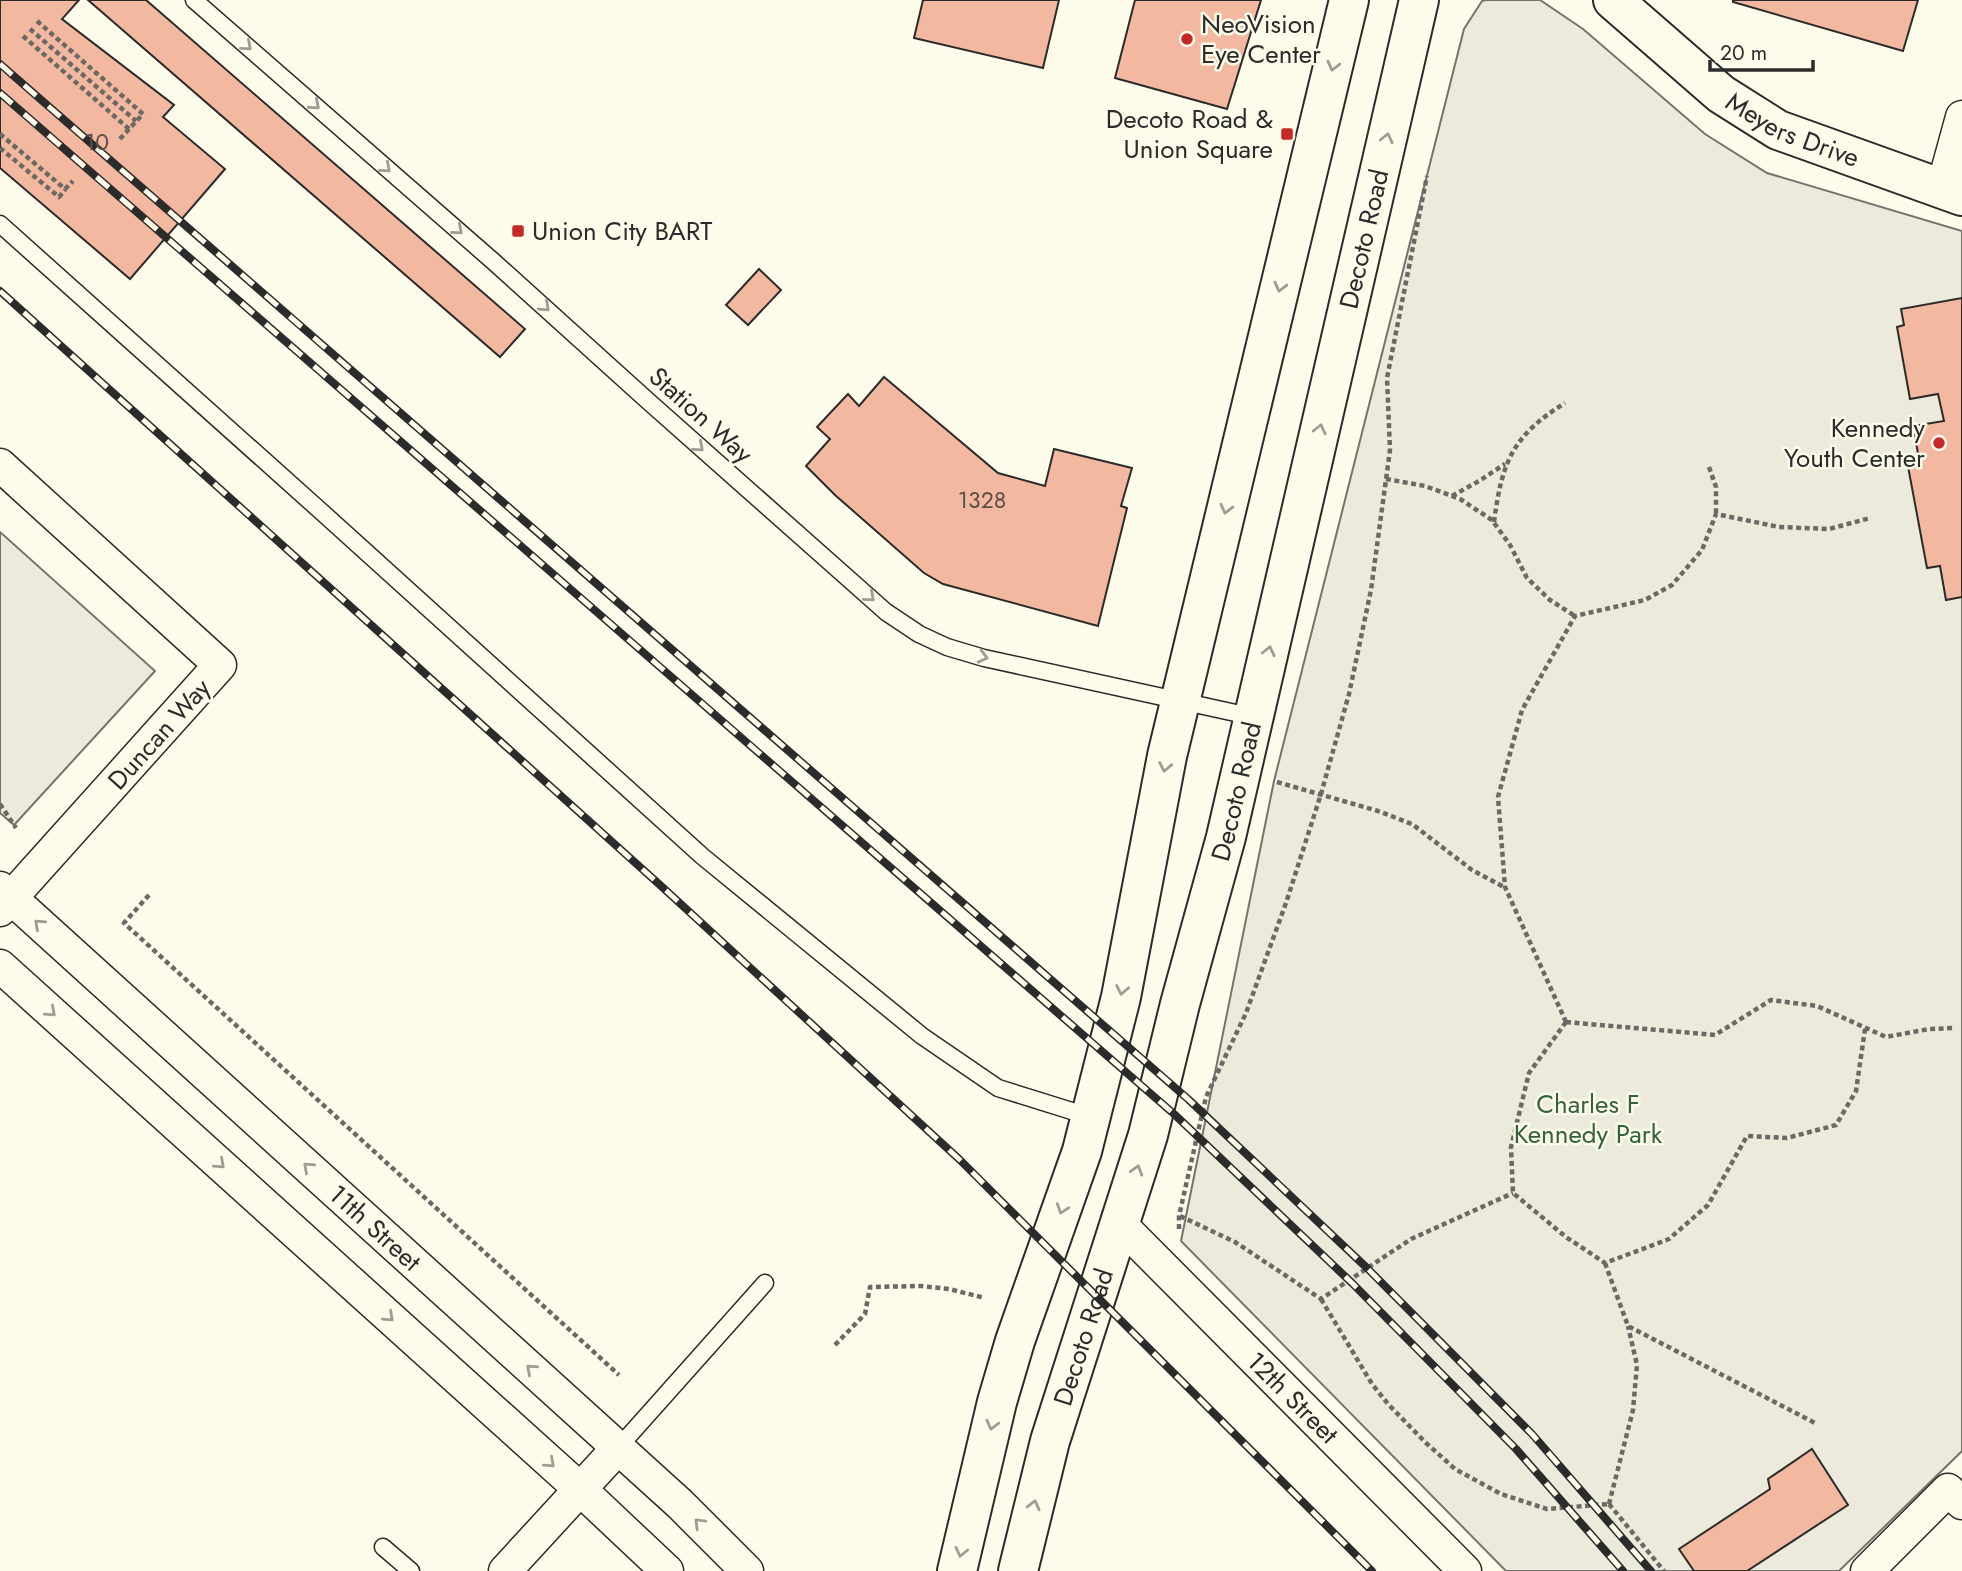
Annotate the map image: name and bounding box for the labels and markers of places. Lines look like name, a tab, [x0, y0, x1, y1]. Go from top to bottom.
place label: NeoVision Eye Center	[1201, 5, 1321, 73]
marker: NeoVision Eye Center	[1179, 31, 1195, 47]
place label: Decoto Road & Union Square	[1106, 100, 1273, 168]
marker: Decoto Road & Union Square	[1279, 126, 1295, 142]
place label: Union City BART	[532, 212, 712, 250]
marker: Union City BART	[510, 223, 526, 239]
place label: Kennedy Youth Center	[1784, 409, 1926, 477]
marker: Kennedy Youth Center	[1931, 435, 1947, 451]

